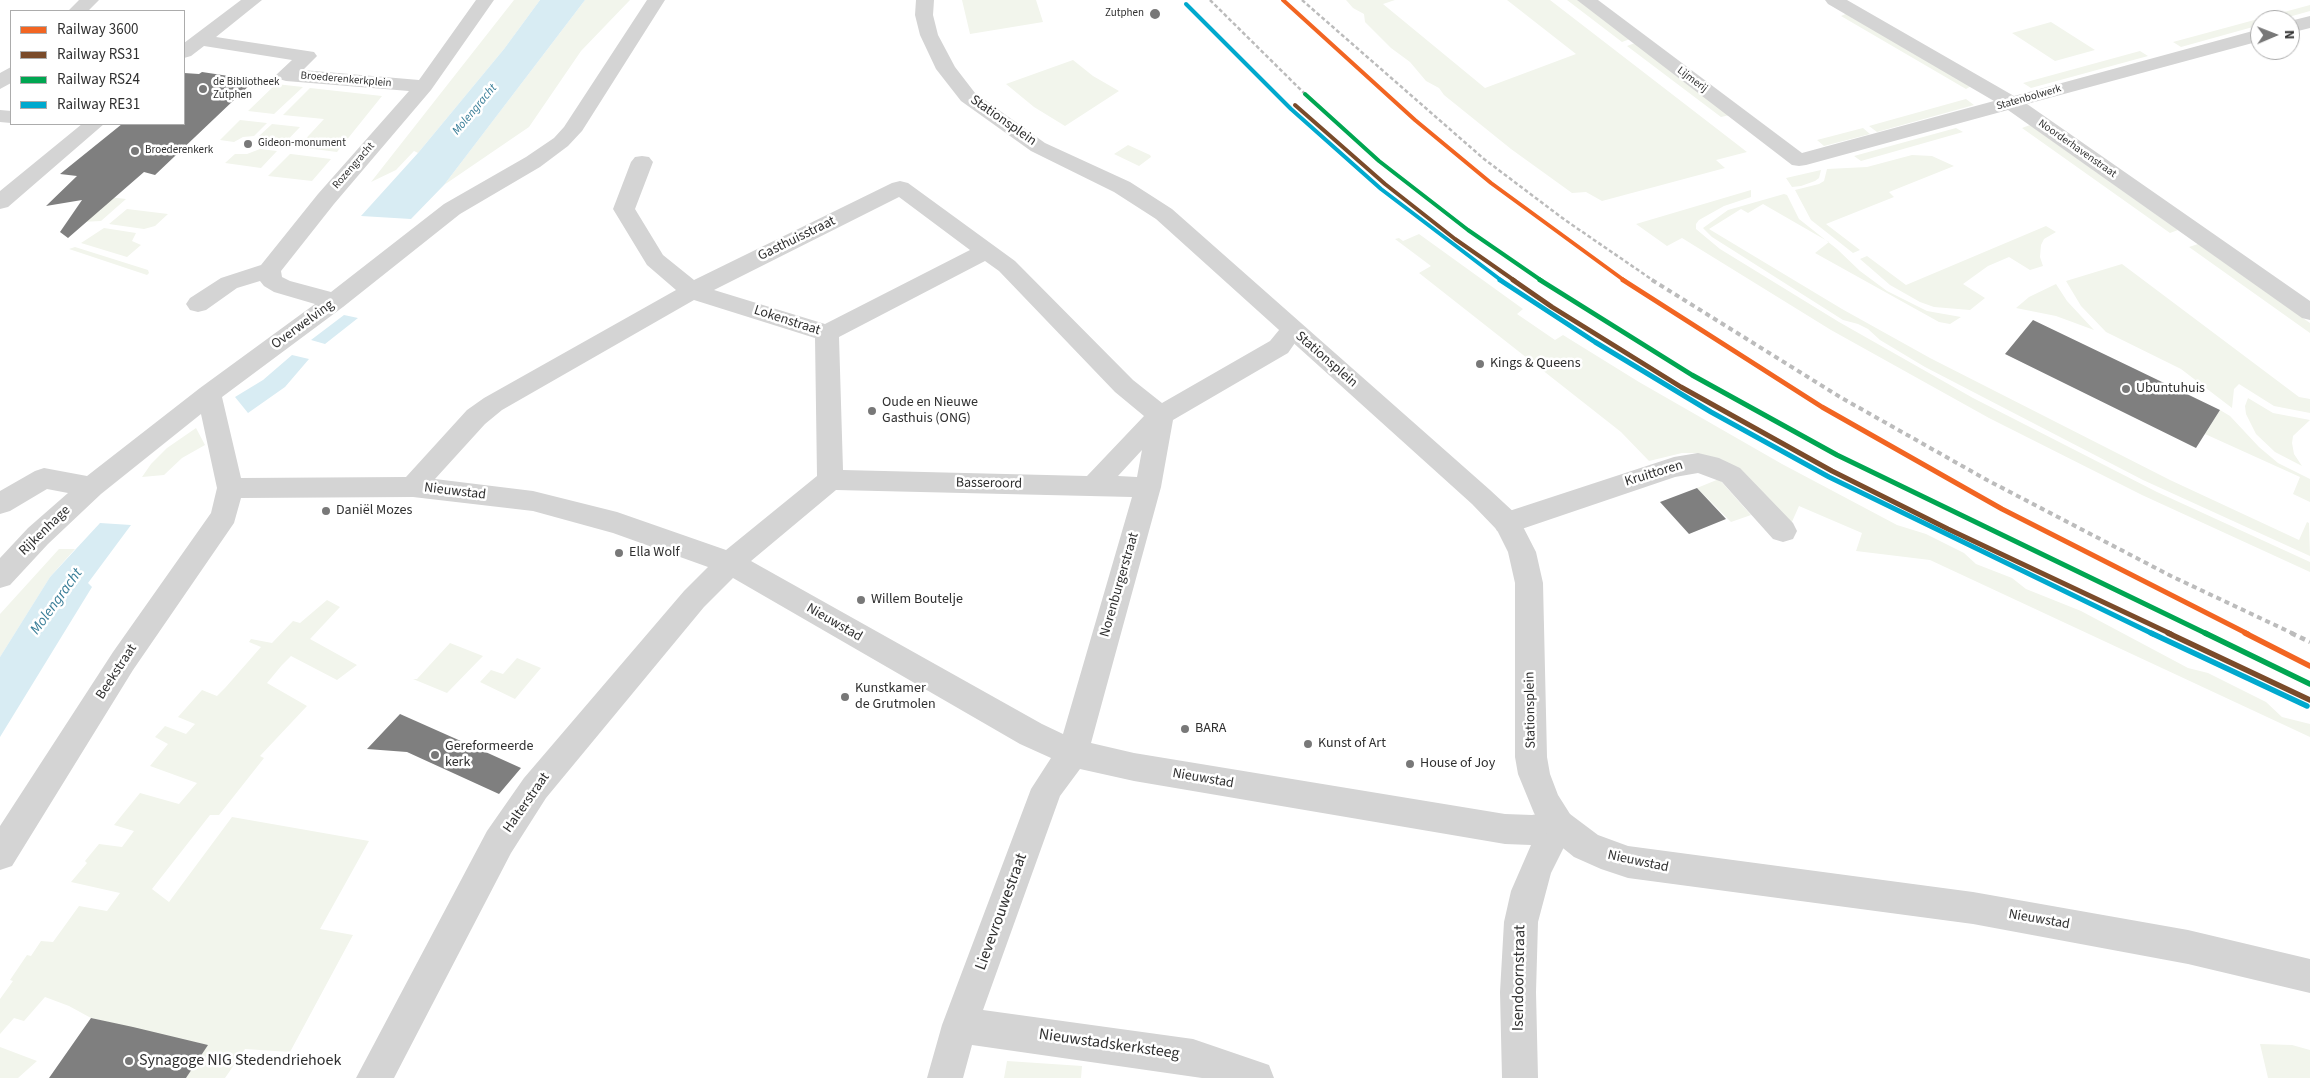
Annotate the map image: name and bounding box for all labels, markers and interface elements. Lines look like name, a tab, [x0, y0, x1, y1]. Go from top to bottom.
place label: Zutphen	[1105, 7, 1144, 21]
marker: Zutphen	[1148, 7, 1162, 21]
legend	[10, 10, 185, 125]
north arrow	[2250, 10, 2300, 60]
text: Railway 3600	[57, 19, 139, 40]
text: N	[2279, 30, 2299, 40]
text: Railway RS31	[57, 44, 140, 65]
street label: Lijmerij	[1674, 64, 1710, 96]
text: Railway RS24	[57, 69, 140, 90]
street label: Broederenkerkplein	[300, 69, 392, 91]
place label: de Bibliotheek Zutphen	[213, 76, 279, 102]
water label: Molengracht	[450, 82, 500, 138]
street label: Statenbolwerk	[1995, 82, 2063, 114]
marker: de Bibliotheek Zutphen	[197, 83, 209, 95]
street label: Stationsplein	[967, 92, 1039, 150]
text: Railway RE31	[57, 94, 140, 115]
street label: Noorderhavenstraat	[2035, 117, 2119, 181]
place label: Gideon-monument	[258, 137, 346, 151]
marker: Gideon-monument	[242, 138, 254, 150]
street label: Rozengracht	[330, 140, 378, 192]
place label: Broederenkerk	[145, 144, 213, 158]
marker: Broederenkerk	[129, 145, 141, 157]
street label: Gasthuisstraat	[756, 213, 838, 265]
street label: Overwelving	[269, 297, 337, 353]
street label: Lokenstraat	[752, 302, 822, 340]
street label: Stationsplein	[1291, 328, 1361, 392]
place label: Kings & Queens	[1490, 356, 1581, 372]
marker: Kings & Queens	[1474, 358, 1486, 370]
place label: Ubuntuhuis	[2136, 381, 2205, 397]
marker: Ubuntuhuis	[2120, 383, 2132, 395]
place label: Oude en Nieuwe Gasthuis (ONG)	[882, 395, 978, 428]
marker: Oude en Nieuwe Gasthuis (ONG)	[866, 405, 878, 417]
street label: Kruittoren	[1623, 457, 1685, 491]
street label: Basseroord	[956, 475, 1022, 493]
street label: Nieuwstad	[423, 480, 487, 504]
street label: Rijkenhage	[16, 503, 74, 559]
place label: Daniël Mozes	[336, 503, 412, 519]
marker: Daniël Mozes	[320, 505, 332, 517]
street label: Norenburgerstraat	[1097, 531, 1143, 639]
place label: Ella Wolf	[629, 545, 680, 561]
marker: Ella Wolf	[613, 547, 625, 559]
water label: Molengracht	[27, 565, 87, 639]
place label: Willem Boutelje	[871, 592, 963, 608]
marker: Willem Boutelje	[855, 594, 867, 606]
street label: Nieuwstad	[803, 600, 865, 646]
street label: Beekstraat	[93, 641, 141, 703]
street label: Stationsplein	[1522, 671, 1540, 749]
place label: Kunstkamer de Grutmolen	[855, 681, 936, 714]
marker: Kunstkamer de Grutmolen	[839, 691, 851, 703]
place label: BARA	[1195, 721, 1226, 737]
marker: BARA	[1179, 723, 1191, 735]
place label: Kunst of Art	[1318, 736, 1386, 752]
marker: Kunst of Art	[1302, 738, 1314, 750]
place label: Gereformeerde kerk	[445, 739, 534, 772]
marker: Gereformeerde kerk	[429, 749, 441, 761]
place label: House of Joy	[1420, 756, 1495, 772]
marker: House of Joy	[1404, 758, 1416, 770]
street label: Nieuwstad	[1171, 765, 1235, 793]
street label: Halterstraat	[500, 770, 554, 836]
street label: Nieuwstad	[1606, 847, 1670, 877]
street label: Lievevrouwestraat	[972, 851, 1032, 973]
street label: Nieuwstad	[2007, 906, 2071, 934]
street label: Isendoornstraat	[1509, 925, 1531, 1031]
street label: Nieuwstadskerksteeg	[1037, 1026, 1181, 1064]
place label: Synagoge NIG Stedendriehoek	[139, 1051, 341, 1071]
marker: Synagoge NIG Stedendriehoek	[123, 1055, 135, 1067]

